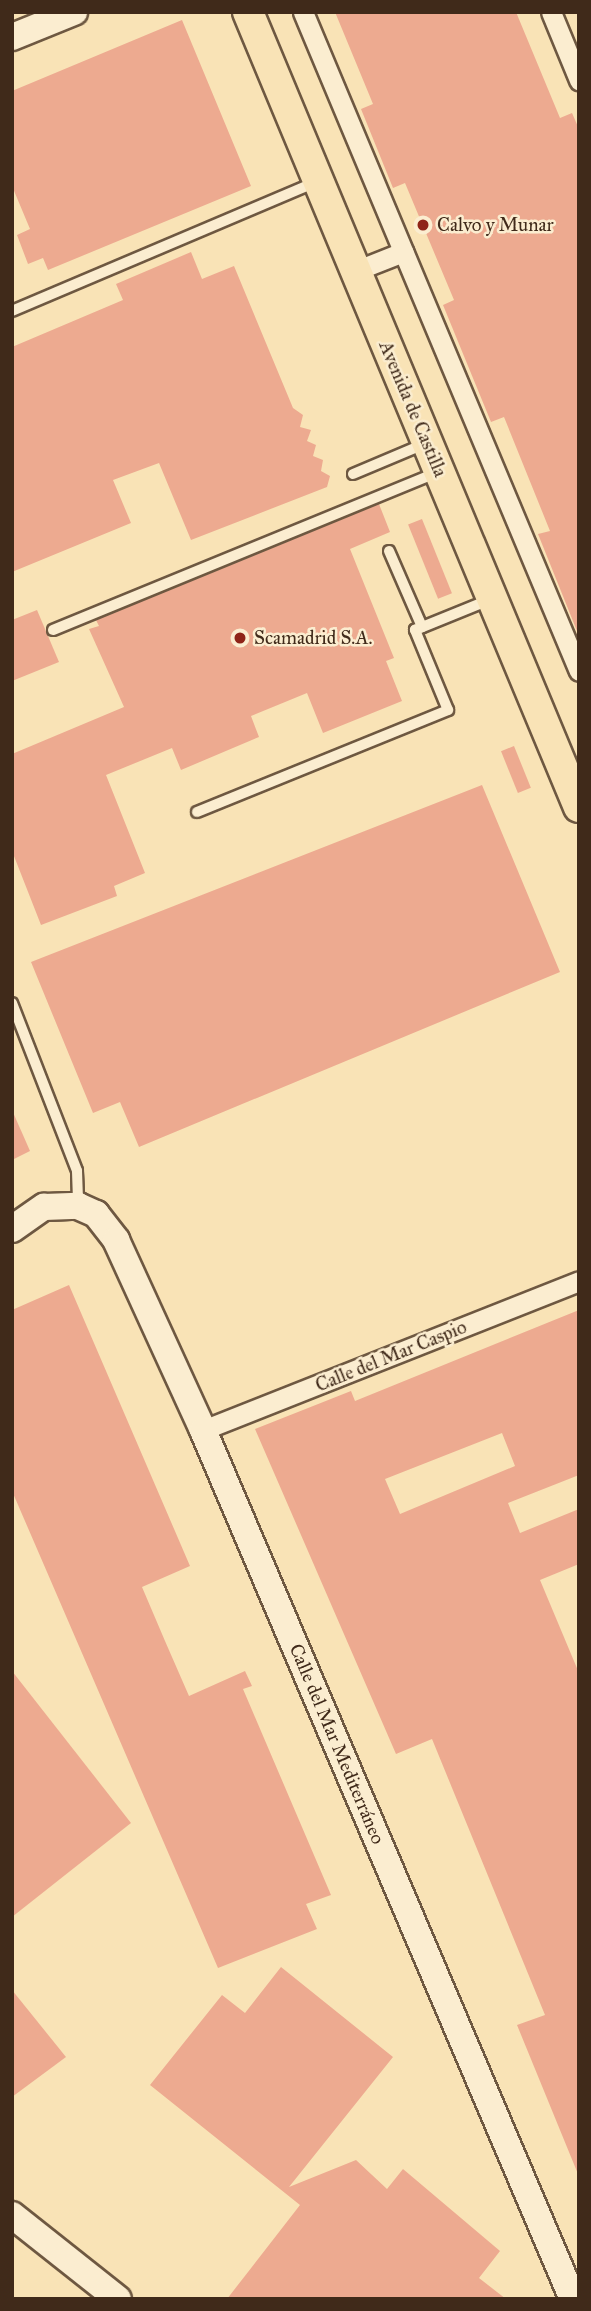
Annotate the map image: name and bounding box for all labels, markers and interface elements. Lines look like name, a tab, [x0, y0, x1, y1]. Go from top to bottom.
place label: Calvo y Munar	[437, 214, 554, 236]
marker: Calvo y Munar	[415, 217, 431, 233]
street label: Avenida de Castilla	[374, 338, 452, 480]
place label: Scamadrid S.A.	[254, 627, 372, 649]
marker: Scamadrid S.A.	[232, 630, 248, 646]
street label: Calle del Mar Caspio	[312, 1315, 470, 1397]
street label: Calle del Mar Mediterráneo	[284, 1640, 390, 1848]

